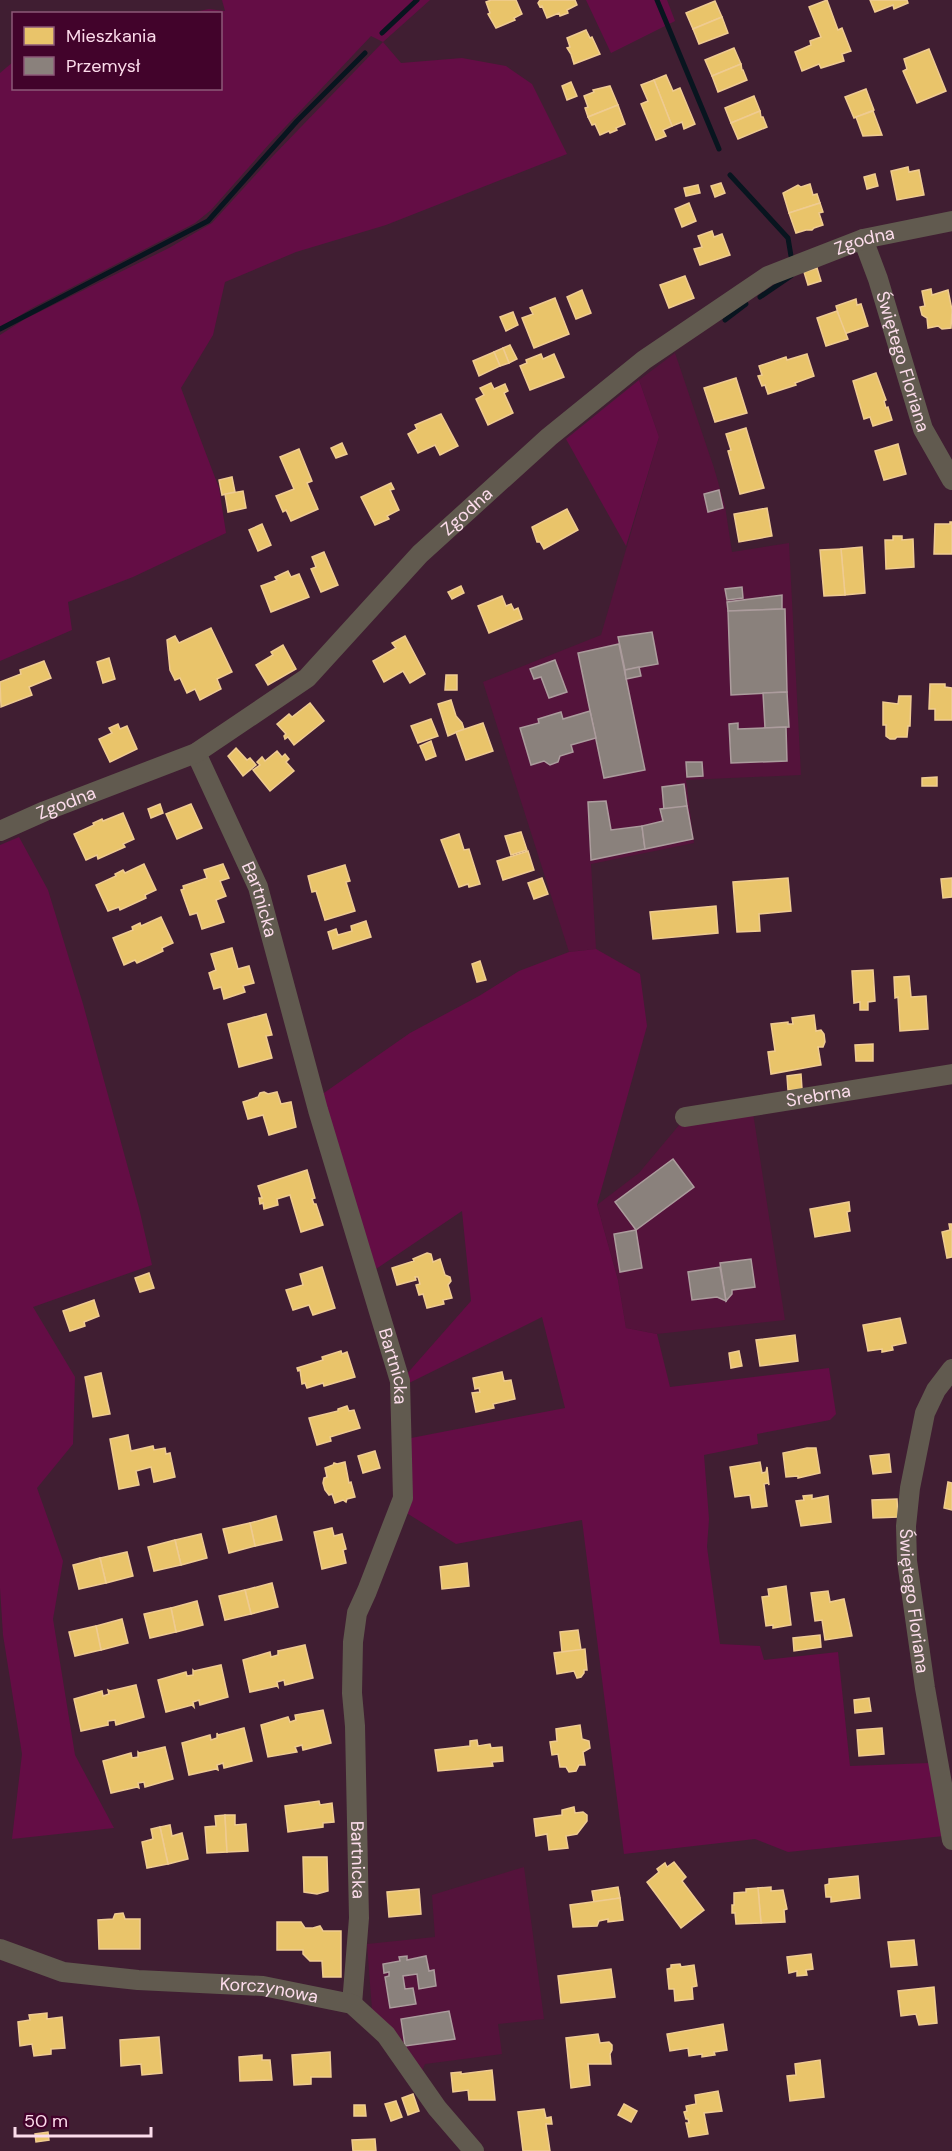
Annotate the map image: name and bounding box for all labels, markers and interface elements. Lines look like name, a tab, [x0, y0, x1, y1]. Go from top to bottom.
legend	[12, 12, 222, 90]
text: Mieszkania	[66, 24, 156, 48]
text: Przemysł	[66, 54, 141, 78]
street label: Zgodna	[831, 221, 897, 261]
street label: Świętego Floriana	[870, 288, 935, 435]
street label: Zgodna	[436, 482, 498, 541]
street label: Zgodna	[33, 781, 99, 825]
street label: Bartnicka	[236, 858, 283, 940]
street label: Srebrna	[784, 1079, 852, 1113]
street label: Bartnicka	[373, 1325, 413, 1405]
street label: Świętego Floriana	[894, 1528, 935, 1675]
street label: Bartnicka	[345, 1821, 371, 1899]
street label: Korczynowa	[219, 1972, 320, 2009]
scale bar	[15, 2100, 152, 2138]
text: 50 m	[24, 2109, 68, 2133]

